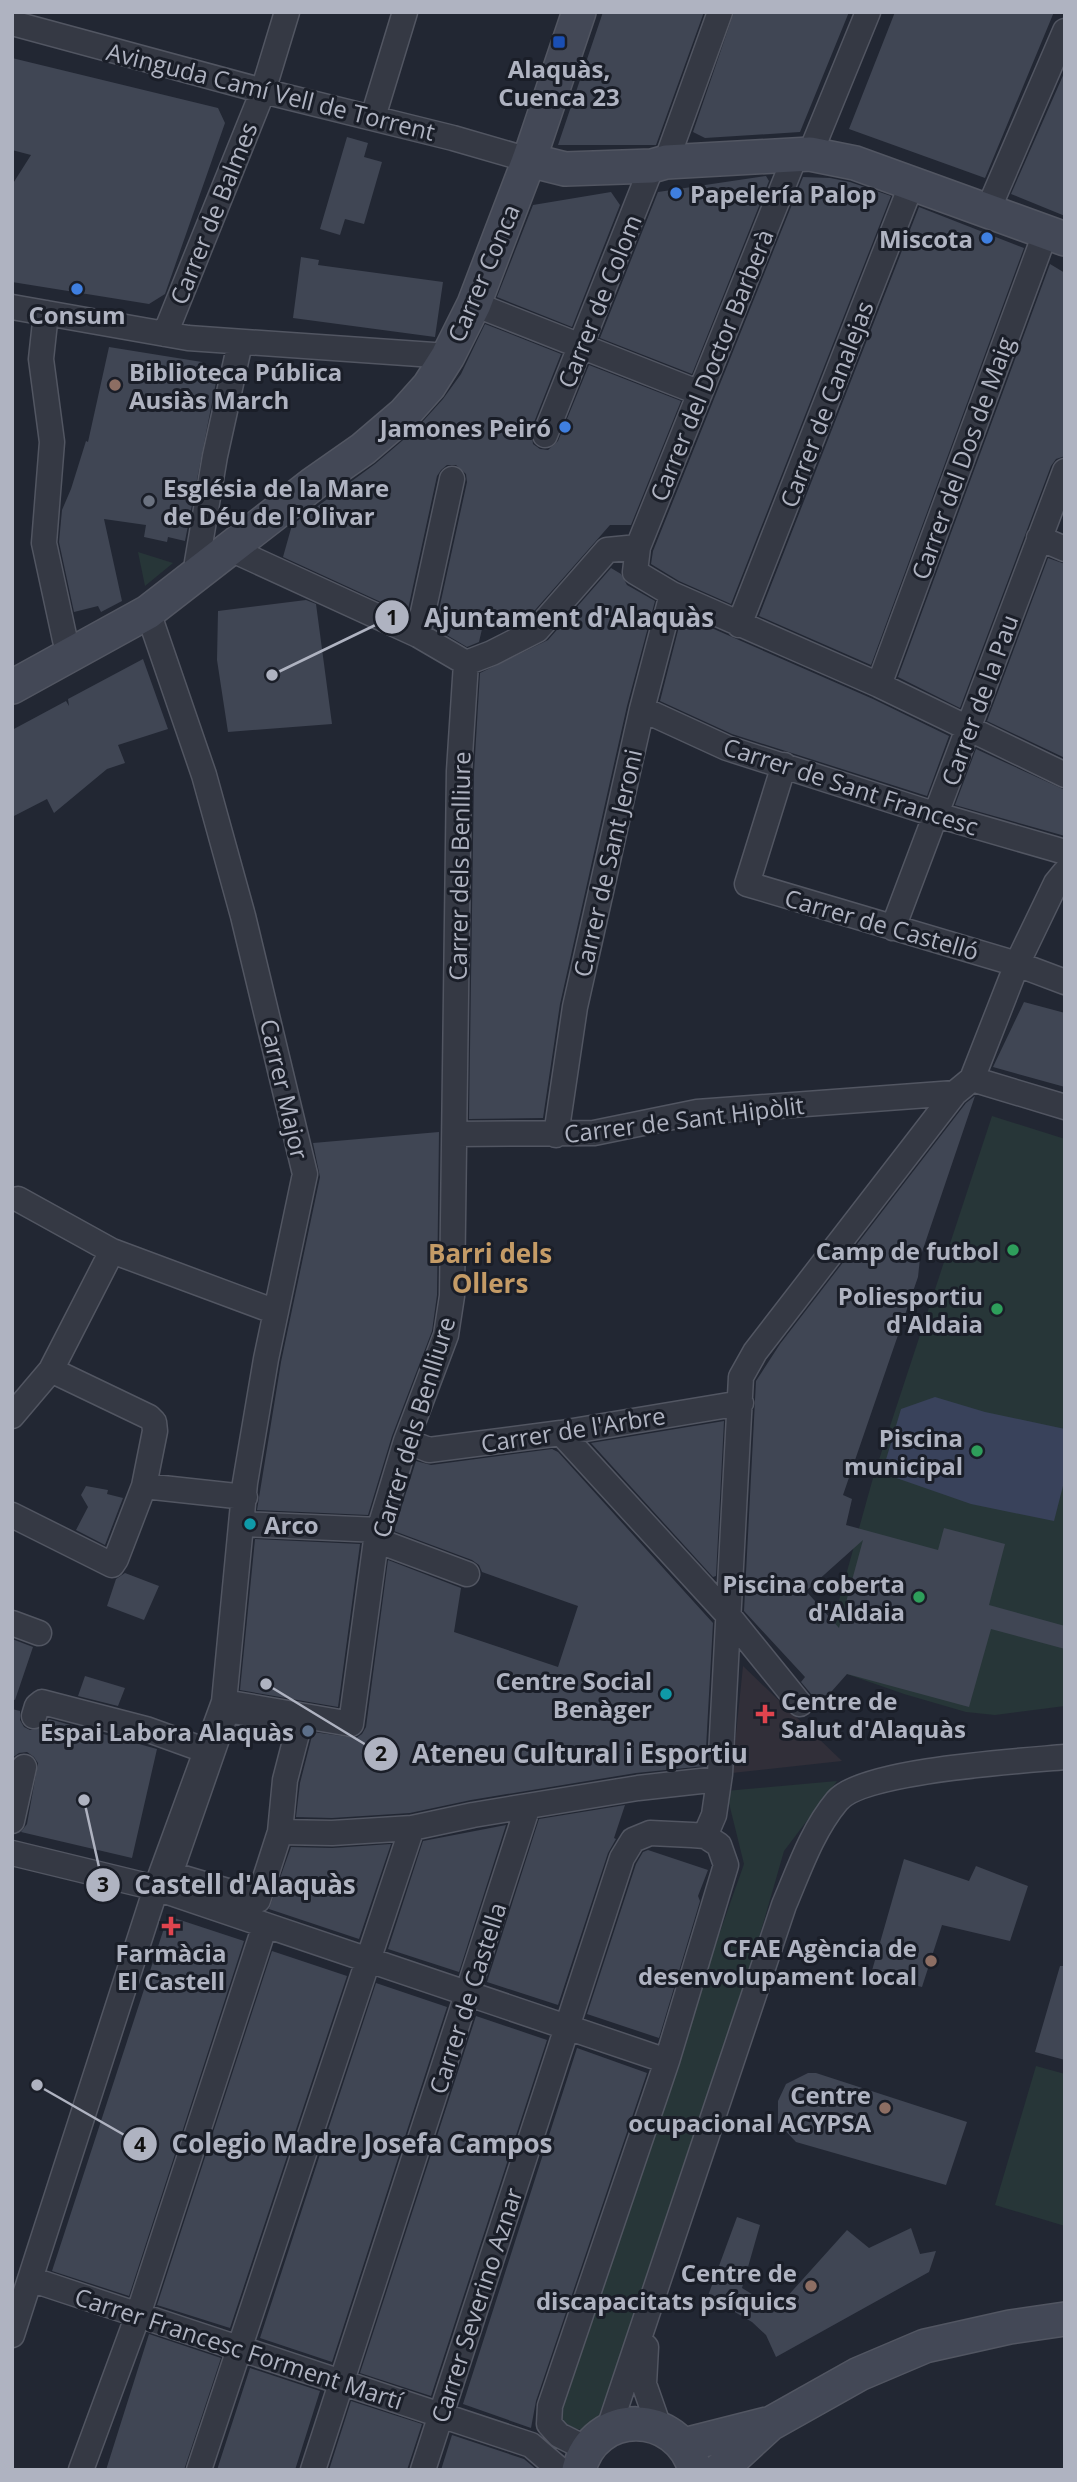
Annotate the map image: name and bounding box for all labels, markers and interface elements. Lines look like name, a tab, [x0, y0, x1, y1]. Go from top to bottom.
street label: Avinguda Camí Vell de Torrent	[103, 34, 439, 148]
marker: Alaquàs, Cuenca 23	[551, 34, 567, 50]
place label: Alaquàs, Cuenca 23	[498, 52, 620, 113]
street label: Carrer de Balmes	[161, 117, 265, 309]
place label: Papelería Palop	[690, 177, 876, 210]
marker: Papelería Palop	[668, 185, 684, 201]
street label: Carrer Conca	[439, 199, 527, 347]
street label: Carrer de Colom	[549, 209, 649, 393]
place label: Miscota	[879, 222, 973, 255]
street label: Carrer del Doctor Barberà	[641, 224, 781, 506]
marker: Miscota	[979, 230, 995, 246]
marker: Consum	[69, 281, 85, 297]
street label: Carrer de Canalejas	[771, 296, 881, 512]
place label: Consum	[28, 298, 126, 331]
street label: Carrer del Dos de Maig	[903, 332, 1021, 584]
place label: Biblioteca Pública Ausiàs March	[129, 355, 342, 416]
marker: Biblioteca Pública Ausiàs March	[107, 377, 123, 393]
place label: Jamones Peiró	[378, 411, 551, 444]
marker: Jamones Peiró	[557, 419, 573, 435]
place label: Església de la Mare de Déu de l'Olivar	[163, 471, 389, 532]
marker: Església de la Mare de Déu de l'Olivar	[141, 493, 157, 509]
callout: Ajuntament d'Alaquàs	[375, 594, 728, 641]
text: Ajuntament d'Alaquàs	[424, 599, 714, 635]
text: 1	[386, 603, 398, 631]
street label: Carrer de la Pau	[933, 610, 1025, 790]
street label: Carrer de Sant Francesc	[719, 729, 983, 843]
street label: Carrer de Sant Jeroni	[565, 746, 649, 980]
street label: Carrer dels Benlliure	[441, 751, 477, 981]
street label: Carrer de Castelló	[781, 881, 983, 967]
street label: Carrer Major	[253, 1016, 317, 1162]
street label: Carrer de Sant Hipòlit	[562, 1088, 806, 1150]
place label: Camp de futbol	[816, 1234, 999, 1267]
district label: Barri dels Ollers	[428, 1235, 552, 1301]
marker: Camp de futbol	[1005, 1242, 1021, 1258]
place label: Poliesportiu d'Aldaia	[838, 1279, 983, 1340]
marker: Poliesportiu d'Aldaia	[989, 1301, 1005, 1317]
street label: Carrer dels Benlliure	[364, 1313, 462, 1541]
street label: Carrer de l'Arbre	[478, 1398, 668, 1460]
place label: Piscina municipal	[844, 1421, 963, 1482]
marker: Piscina municipal	[969, 1443, 985, 1459]
place label: Arco	[264, 1508, 319, 1541]
marker: Arco	[242, 1516, 258, 1532]
place label: Piscina coberta d'Aldaia	[722, 1567, 905, 1628]
marker: Piscina coberta d'Aldaia	[911, 1589, 927, 1605]
place label: Centre Social Benàger	[495, 1664, 652, 1725]
place label: Centre de Salut d'Alaquàs	[781, 1684, 966, 1745]
marker: Centre Social Benàger	[658, 1686, 674, 1702]
marker: Centre de Salut d'Alaquàs	[755, 1704, 775, 1724]
place label: Espai Labora Alaquàs	[40, 1715, 294, 1748]
marker: Espai Labora Alaquàs	[300, 1723, 316, 1739]
callout: Ateneu Cultural i Esportiu	[363, 1730, 762, 1777]
text: Ateneu Cultural i Esportiu	[412, 1735, 748, 1771]
text: 2	[375, 1739, 387, 1767]
callout: Castell d'Alaquàs	[85, 1861, 370, 1908]
text: Castell d'Alaquàs	[134, 1866, 356, 1902]
text: 3	[97, 1870, 109, 1898]
street label: Carrer de Castella	[421, 1898, 513, 2098]
marker: Farmàcia El Castell	[163, 1918, 179, 1934]
place label: CFAE Agència de desenvolupament local	[638, 1931, 917, 1992]
place label: Farmàcia El Castell	[116, 1936, 226, 1997]
marker: CFAE Agència de desenvolupament local	[923, 1953, 939, 1969]
place label: Centre ocupacional ACYPSA	[628, 2078, 871, 2139]
marker: Centre ocupacional ACYPSA	[877, 2100, 893, 2116]
callout: Colegio Madre Josefa Campos	[122, 2121, 566, 2168]
text: Colegio Madre Josefa Campos	[172, 2125, 552, 2161]
text: 4	[134, 2130, 146, 2158]
street label: Carrer Severino Aznar	[422, 2183, 530, 2427]
place label: Centre de discapacitats psíquics	[536, 2256, 797, 2317]
marker: Centre de discapacitats psíquics	[803, 2278, 819, 2294]
street label: Carrer Francesc Forment Martí	[71, 2279, 408, 2417]

